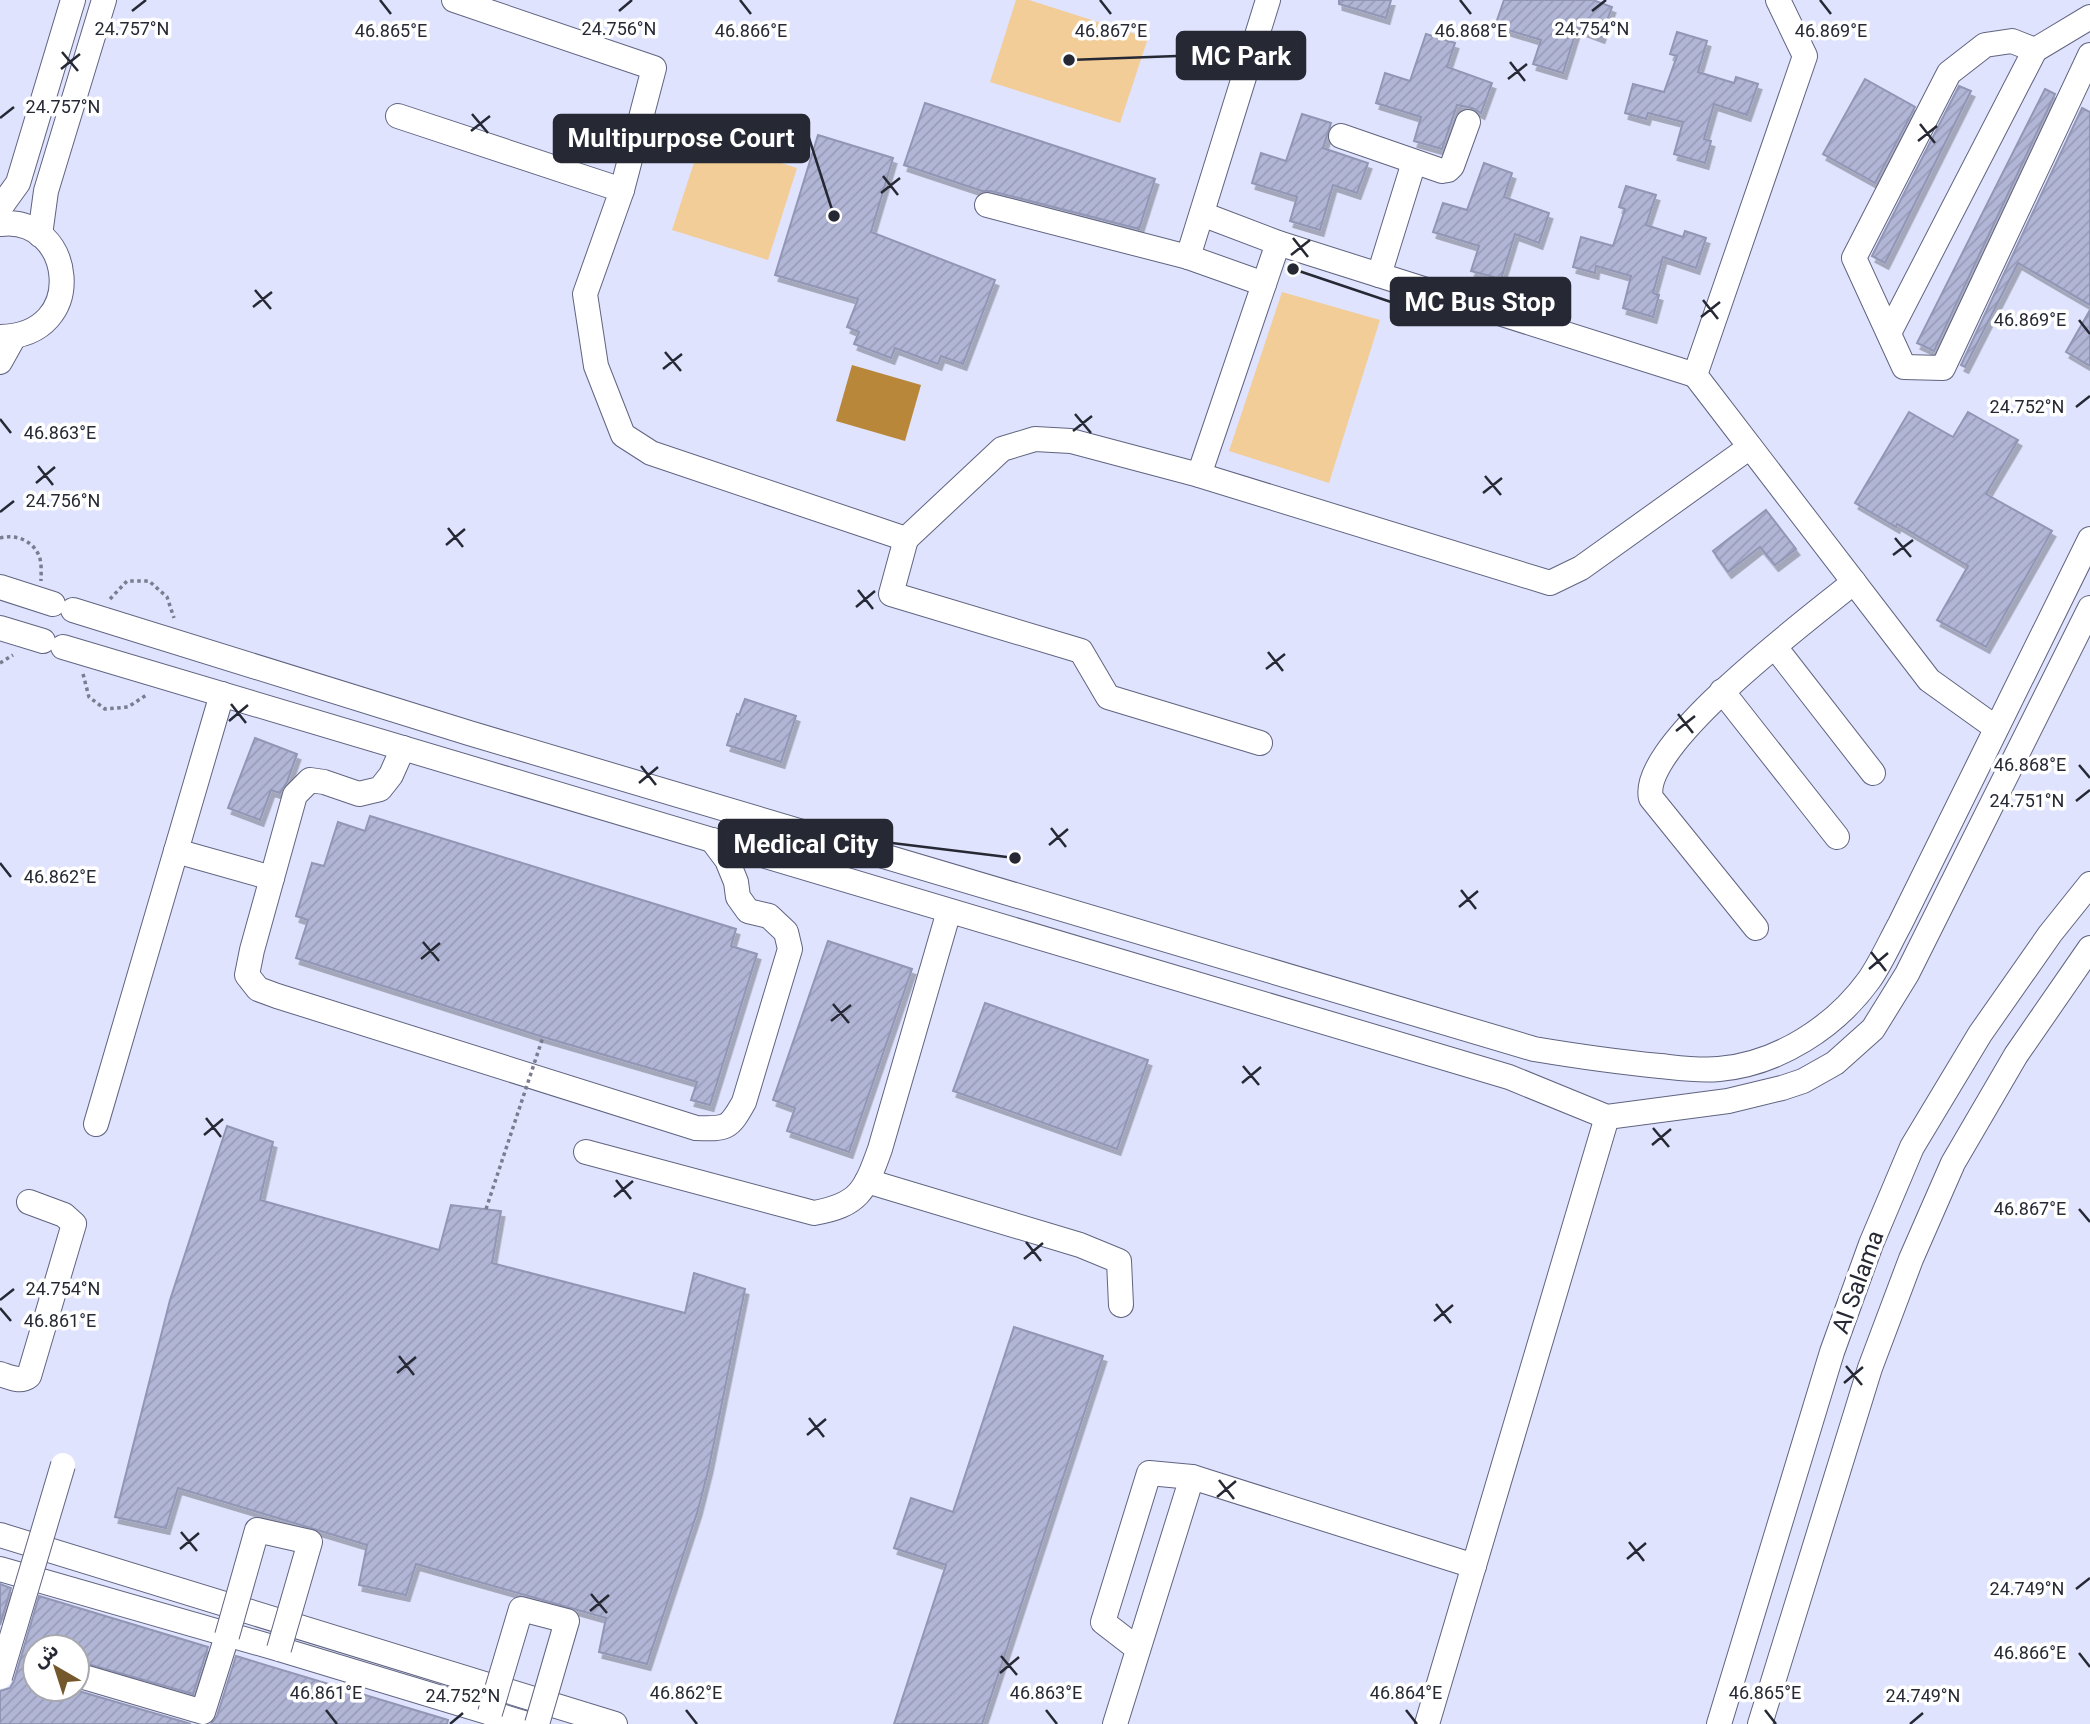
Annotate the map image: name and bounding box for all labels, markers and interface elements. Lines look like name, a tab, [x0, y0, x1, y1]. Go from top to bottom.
text: 24.757°N	[95, 18, 169, 39]
text: 24.756°N	[582, 18, 656, 39]
text: 24.754°N	[1555, 18, 1629, 39]
text: 46.865°E	[355, 20, 427, 41]
text: 46.866°E	[715, 20, 787, 41]
text: 46.867°E	[1075, 20, 1147, 41]
text: 46.868°E	[1435, 20, 1507, 41]
text: 46.869°E	[1795, 20, 1867, 41]
callout: MC Park	[1177, 32, 1305, 79]
text: MC Park	[1191, 41, 1292, 71]
text: 24.757°N	[26, 96, 100, 117]
callout: Multipurpose Court	[554, 115, 809, 162]
text: Multipurpose Court	[568, 123, 795, 153]
callout: MC Bus Stop	[1391, 278, 1570, 325]
text: MC Bus Stop	[1405, 287, 1555, 317]
text: 46.869°E	[1994, 309, 2066, 330]
text: 24.752°N	[1990, 396, 2064, 417]
text: 46.863°E	[24, 422, 96, 443]
text: 24.756°N	[26, 490, 100, 511]
text: 46.868°E	[1994, 754, 2066, 775]
text: 24.751°N	[1990, 790, 2064, 811]
callout: Medical City	[719, 820, 892, 867]
text: Medical City	[734, 829, 879, 859]
text: 46.862°E	[24, 866, 96, 887]
text: 46.867°E	[1994, 1198, 2066, 1219]
street label: Al Salama	[1826, 1227, 1890, 1337]
text: 24.754°N	[26, 1278, 100, 1299]
text: 46.861°E	[24, 1310, 96, 1331]
text: 24.749°N	[1990, 1578, 2064, 1599]
north arrow	[21, 1633, 91, 1703]
text: ش	[28, 1638, 63, 1672]
text: 46.866°E	[1994, 1642, 2066, 1663]
text: 46.861°E	[290, 1682, 362, 1703]
text: 46.862°E	[650, 1682, 722, 1703]
text: 46.863°E	[1010, 1682, 1082, 1703]
text: 46.864°E	[1370, 1682, 1442, 1703]
text: 46.865°E	[1729, 1682, 1801, 1703]
text: 24.752°N	[426, 1685, 500, 1706]
text: 24.749°N	[1886, 1685, 1960, 1706]

